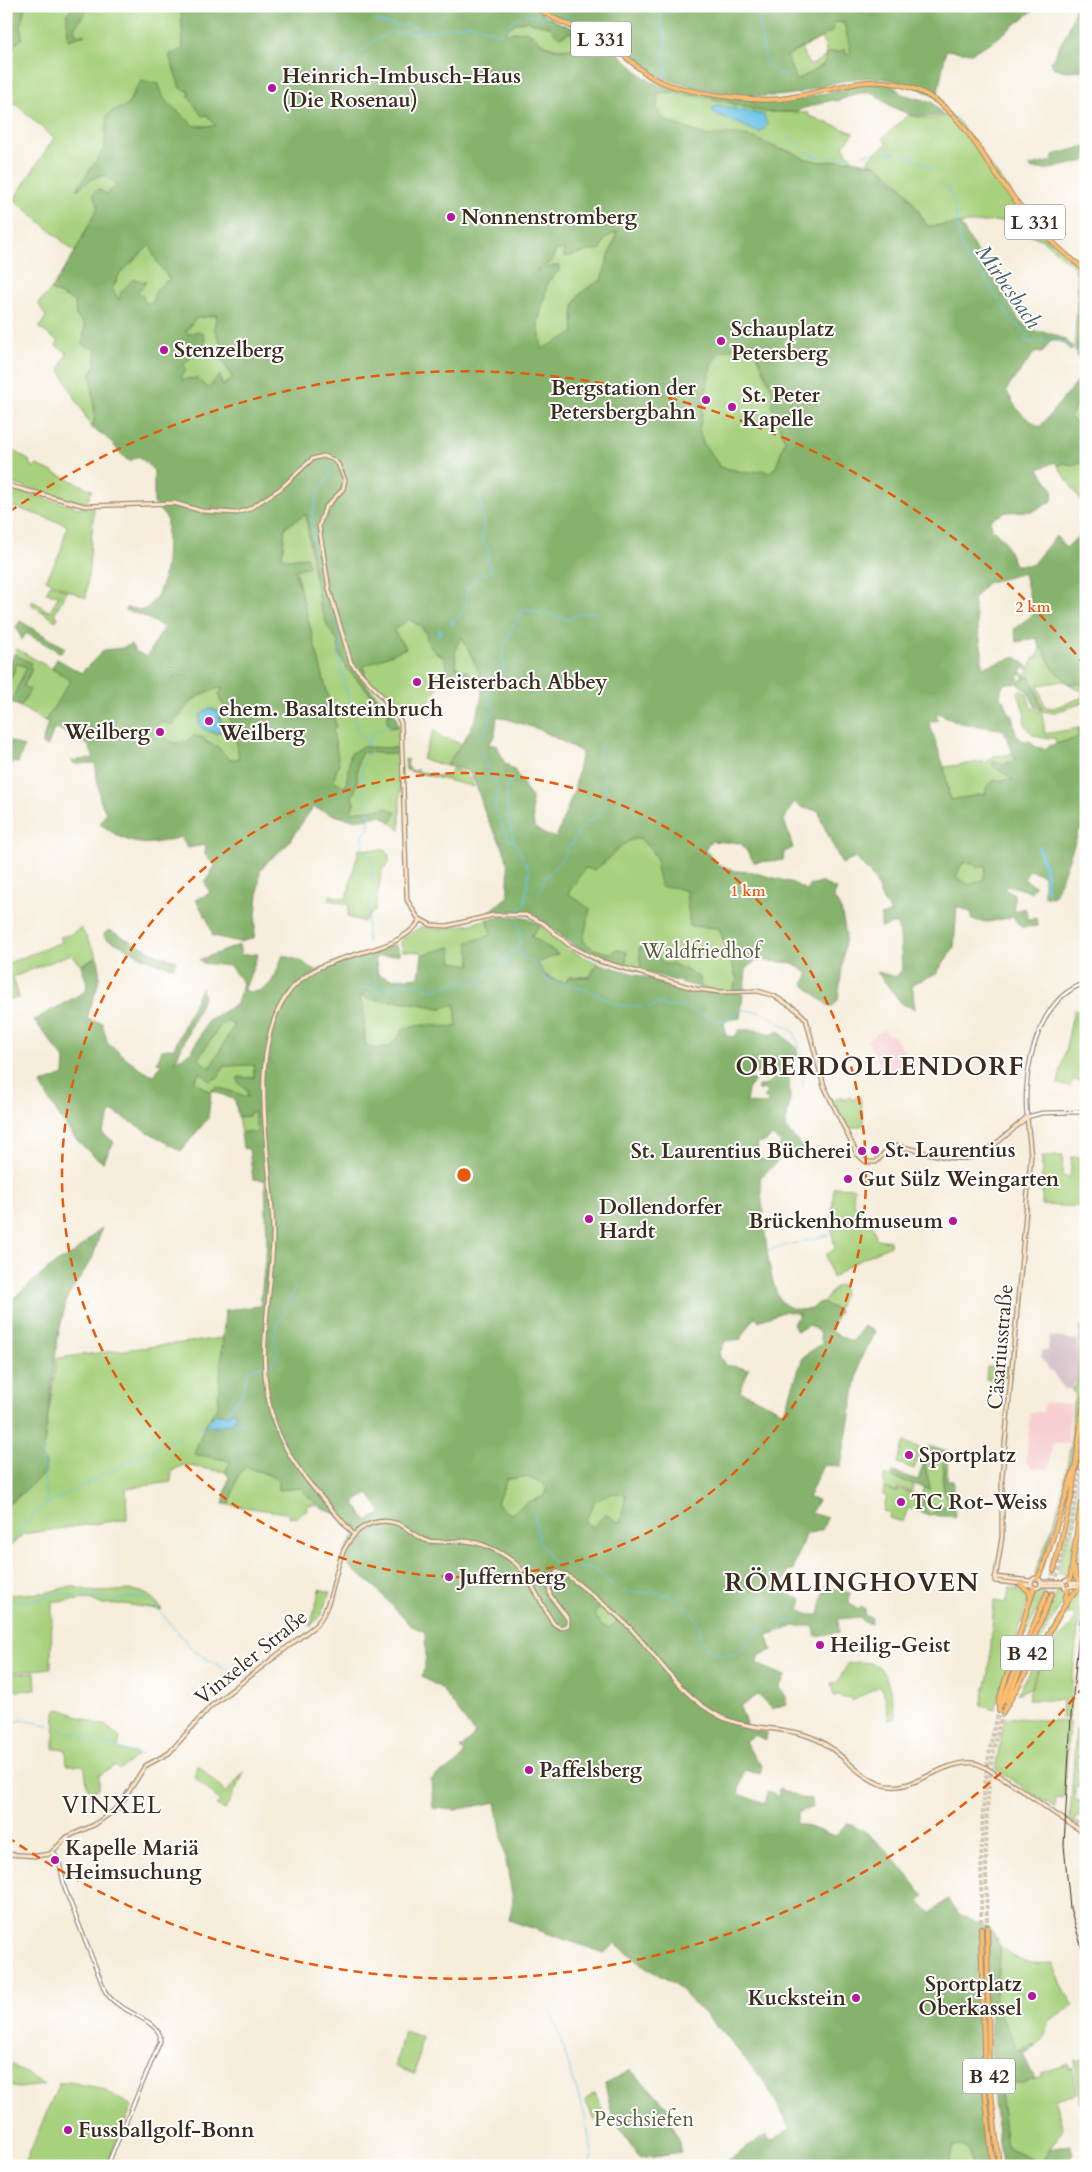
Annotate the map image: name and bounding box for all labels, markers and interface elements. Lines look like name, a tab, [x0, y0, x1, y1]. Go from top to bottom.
road number: L 331	[571, 22, 631, 56]
place label: Heinrich-Imbusch-Haus (Die Rosenau)	[282, 62, 521, 115]
marker: Heinrich-Imbusch-Haus (Die Rosenau)	[266, 82, 278, 94]
place label: Nonnenstromberg	[461, 203, 637, 232]
road number: L 331	[1005, 204, 1065, 240]
marker: Nonnenstromberg	[445, 211, 457, 223]
water label: Mirbesbach	[968, 239, 1048, 335]
place label: Schauplatz Petersberg	[731, 315, 835, 368]
marker: Schauplatz Petersberg	[715, 335, 727, 347]
place label: Stenzelberg	[174, 336, 284, 365]
marker: Stenzelberg	[158, 344, 170, 356]
place label: Bergstation der Petersbergbahn	[550, 374, 697, 427]
place label: St. Peter Kapelle	[742, 381, 820, 434]
marker: Bergstation der Petersbergbahn	[700, 394, 712, 406]
marker: St. Peter Kapelle	[726, 401, 738, 413]
text: 2 km	[1016, 597, 1051, 617]
place label: Heisterbach Abbey	[427, 668, 608, 697]
marker: Heisterbach Abbey	[411, 676, 423, 688]
place label: ehem. Basaltsteinbruch Weilberg	[218, 695, 443, 748]
marker: ehem. Basaltsteinbruch Weilberg	[203, 715, 215, 727]
place label: Weilberg	[63, 718, 150, 747]
marker: Weilberg	[154, 726, 166, 738]
text: 1 km	[731, 881, 766, 901]
park label: Waldfriedhof	[641, 937, 764, 966]
district label: OBERDOLLENDORF	[735, 1049, 1025, 1084]
place label: St. Laurentius	[885, 1136, 1015, 1165]
place label: St. Laurentius Bücherei	[631, 1137, 852, 1166]
marker: St. Laurentius	[869, 1144, 881, 1156]
marker: St. Laurentius Bücherei	[856, 1145, 868, 1157]
place label: Gut Sülz Weingarten	[858, 1165, 1060, 1194]
centre of rings	[455, 1166, 473, 1184]
marker: Gut Sülz Weingarten	[842, 1173, 854, 1185]
place label: Dollendorfer Hardt	[599, 1193, 722, 1246]
place label: Brückenhofmuseum	[748, 1207, 944, 1236]
marker: Dollendorfer Hardt	[583, 1213, 595, 1225]
marker: Brückenhofmuseum	[947, 1215, 959, 1227]
street label: Cäsariusstraße	[981, 1283, 1020, 1411]
place label: Sportplatz	[919, 1441, 1017, 1470]
marker: Sportplatz	[903, 1449, 915, 1461]
place label: TC Rot-Weiss	[911, 1488, 1047, 1517]
marker: TC Rot-Weiss	[895, 1496, 907, 1508]
place label: Juffernberg	[456, 1563, 566, 1592]
district label: RÖMLINGHOVEN	[724, 1565, 980, 1600]
marker: Juffernberg	[443, 1571, 455, 1583]
street label: Vinxeler Straße	[189, 1603, 314, 1712]
place label: Heilig-Geist	[830, 1631, 951, 1660]
road number: B 42	[1001, 1636, 1053, 1670]
marker: Heilig-Geist	[814, 1639, 826, 1651]
place label: Paffelsberg	[539, 1756, 642, 1785]
marker: Paffelsberg	[523, 1764, 535, 1776]
district label: VINXEL	[62, 1789, 162, 1822]
place label: Kapelle Mariä Heimsuchung	[65, 1834, 202, 1887]
marker: Kapelle Mariä Heimsuchung	[49, 1854, 61, 1866]
place label: Sportplatz Oberkassel	[918, 1970, 1023, 2023]
place label: Kuckstein	[748, 1984, 846, 2013]
marker: Sportplatz Oberkassel	[1026, 1990, 1038, 2002]
marker: Kuckstein	[850, 1992, 862, 2004]
road number: B 42	[963, 2058, 1015, 2094]
park label: Peschsiefen	[594, 2105, 694, 2134]
place label: Fussballgolf-Bonn	[78, 2116, 255, 2145]
marker: Fussballgolf-Bonn	[62, 2124, 74, 2136]

